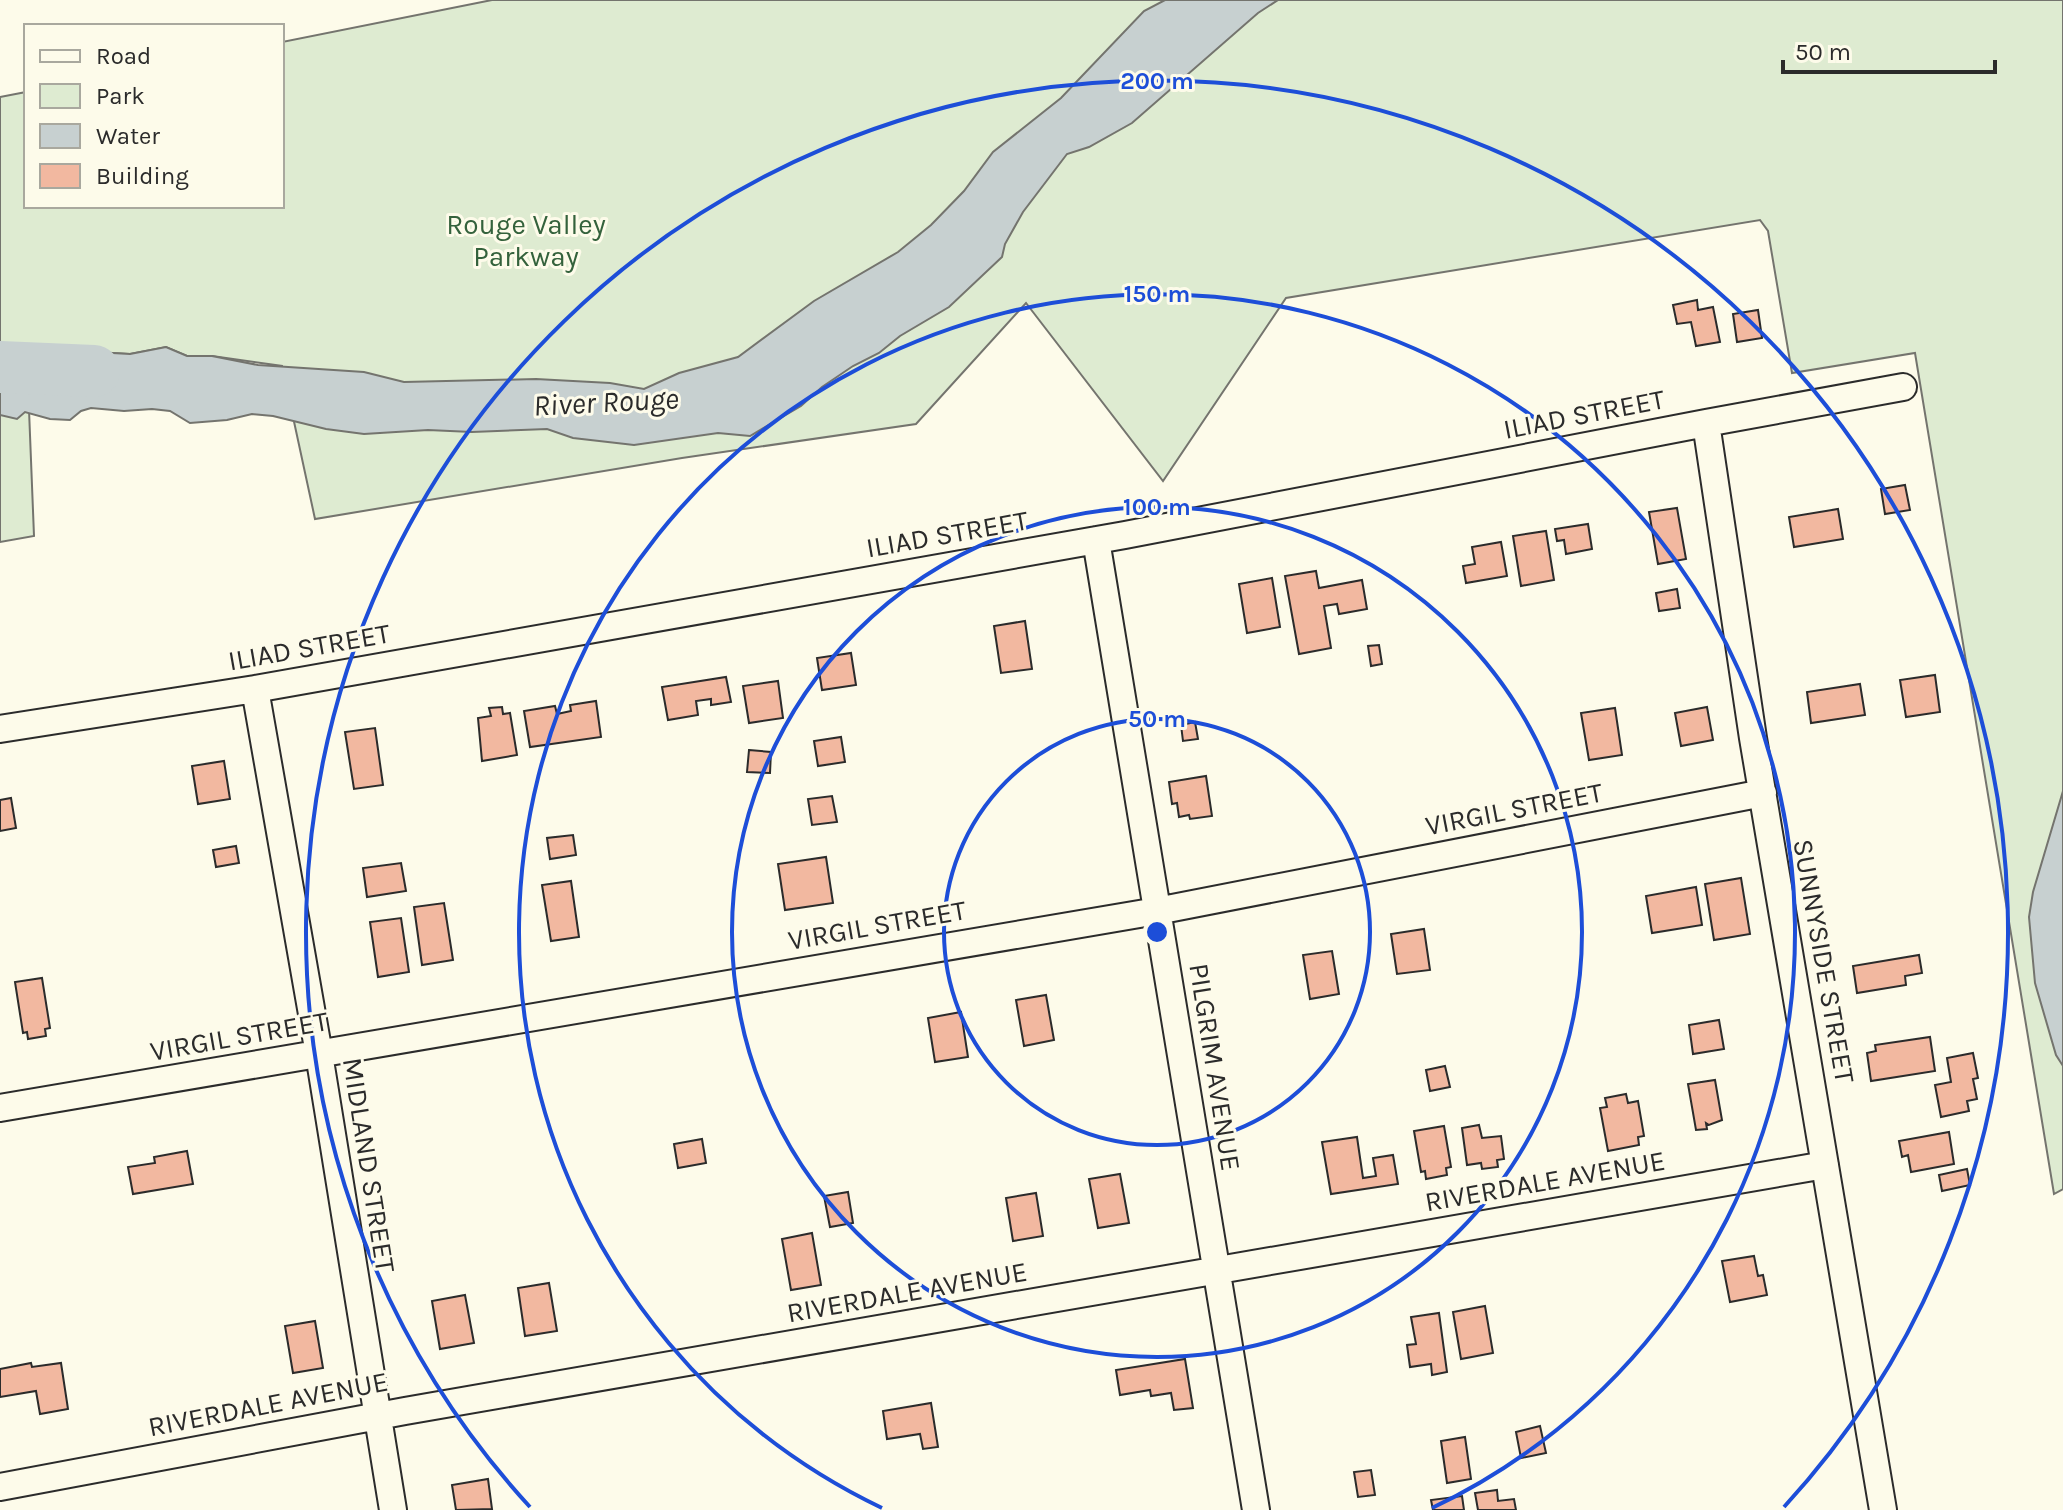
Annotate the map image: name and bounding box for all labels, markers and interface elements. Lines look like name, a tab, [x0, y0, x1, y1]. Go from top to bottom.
legend	[24, 24, 284, 208]
scale bar	[1783, 24, 1995, 74]
text: 50 m	[1795, 38, 1851, 66]
text: Road	[96, 42, 151, 70]
text: 200 m	[1120, 67, 1194, 95]
text: Park	[96, 82, 145, 110]
text: Water	[96, 122, 160, 150]
text: Building	[96, 162, 189, 190]
park label: Rouge Valley Parkway	[446, 208, 606, 273]
text: 150 m	[1124, 280, 1190, 308]
water label: River Rouge	[532, 380, 680, 424]
street label: ILIAD STREET	[1501, 382, 1667, 446]
text: 100 m	[1123, 493, 1191, 521]
street label: ILIAD STREET	[864, 504, 1030, 564]
street label: ILIAD STREET	[226, 617, 392, 677]
text: 50 m	[1128, 705, 1186, 733]
street label: VIRGIL STREET	[1423, 776, 1605, 842]
street label: SUNNYSIDE STREET	[1786, 836, 1862, 1086]
street label: VIRGIL STREET	[786, 893, 968, 957]
centre of rings	[1143, 918, 1171, 946]
street label: PILGRIM AVENUE	[1182, 961, 1248, 1173]
street label: VIRGIL STREET	[148, 1004, 330, 1068]
street label: MIDLAND STREET	[336, 1055, 402, 1275]
street label: RIVERDALE AVENUE	[1422, 1144, 1668, 1218]
street label: RIVERDALE AVENUE	[784, 1255, 1030, 1329]
street label: RIVERDALE AVENUE	[145, 1365, 391, 1443]

